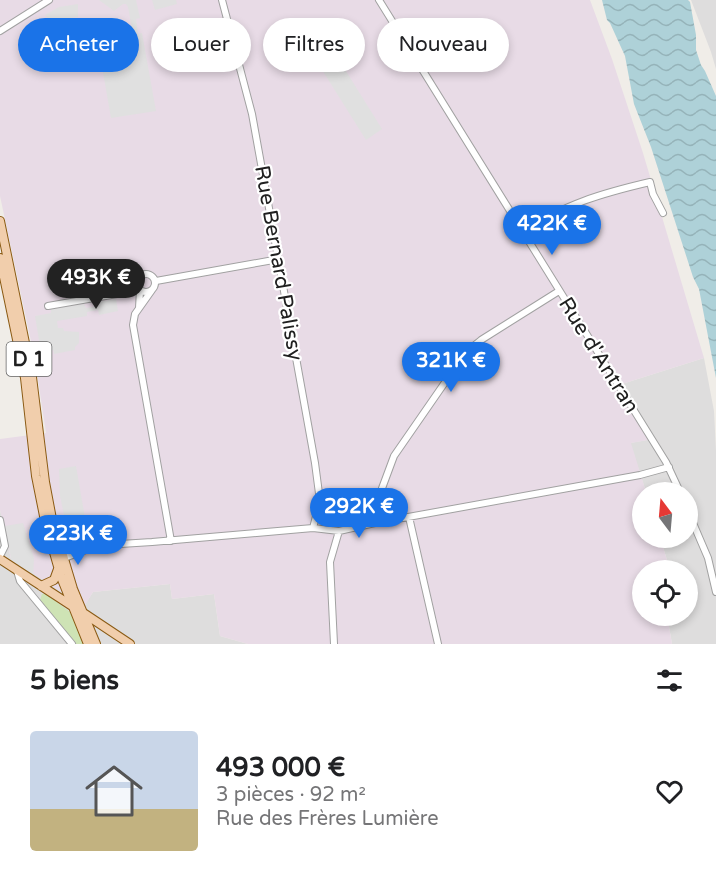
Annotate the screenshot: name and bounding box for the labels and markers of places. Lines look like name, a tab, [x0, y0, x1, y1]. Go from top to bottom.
pin: 422K €	[503, 205, 601, 256]
pin: 493K €	[47, 259, 145, 310]
pin: 321K €	[402, 342, 500, 393]
pin: 292K €	[310, 488, 408, 539]
pin: 223K €	[29, 515, 127, 566]

